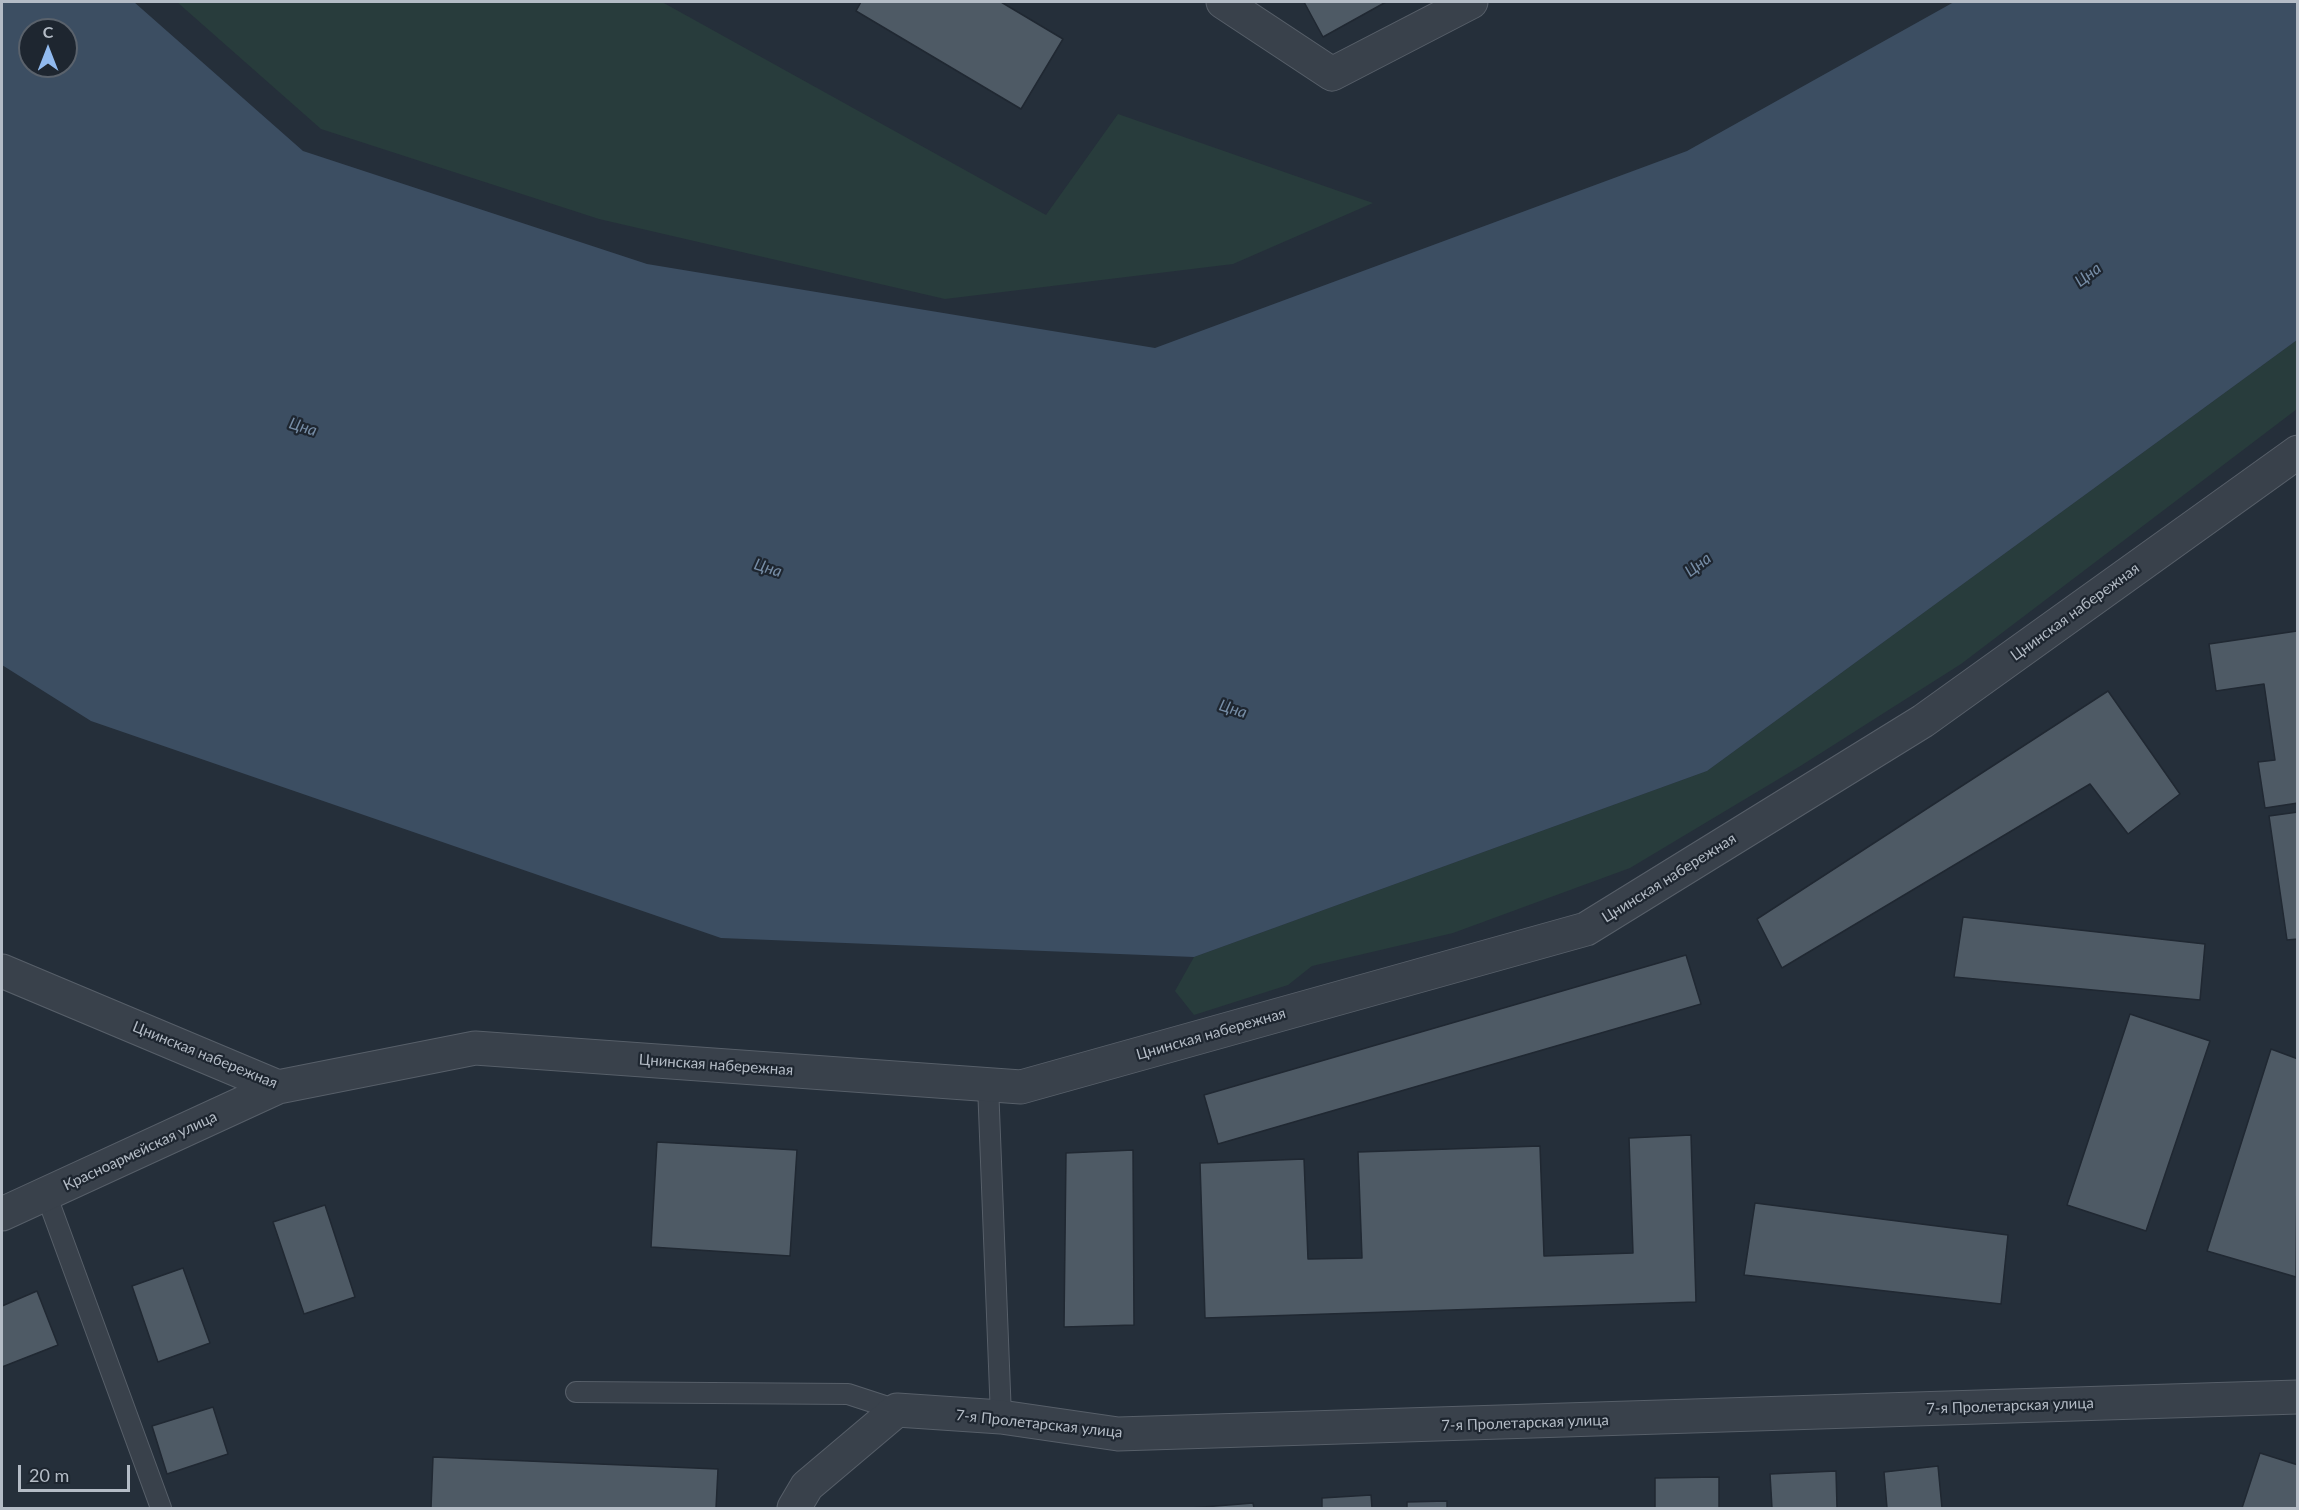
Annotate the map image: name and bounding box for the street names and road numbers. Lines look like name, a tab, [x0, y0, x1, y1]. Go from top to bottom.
street label: Цнинская набережная	[2007, 559, 2143, 665]
street label: Цнинская набережная	[1599, 829, 1739, 927]
street label: Цнинская набережная	[1134, 1004, 1288, 1064]
street label: Цнинская набережная	[130, 1018, 280, 1092]
street label: Цнинская набережная	[638, 1051, 794, 1079]
street label: Красноармейская улица	[60, 1107, 220, 1195]
street label: 7-я Пролетарская улица	[1926, 1394, 2094, 1418]
street label: 7-я Пролетарская улица	[955, 1406, 1123, 1442]
street label: 7-я Пролетарская улица	[1441, 1411, 1609, 1435]

